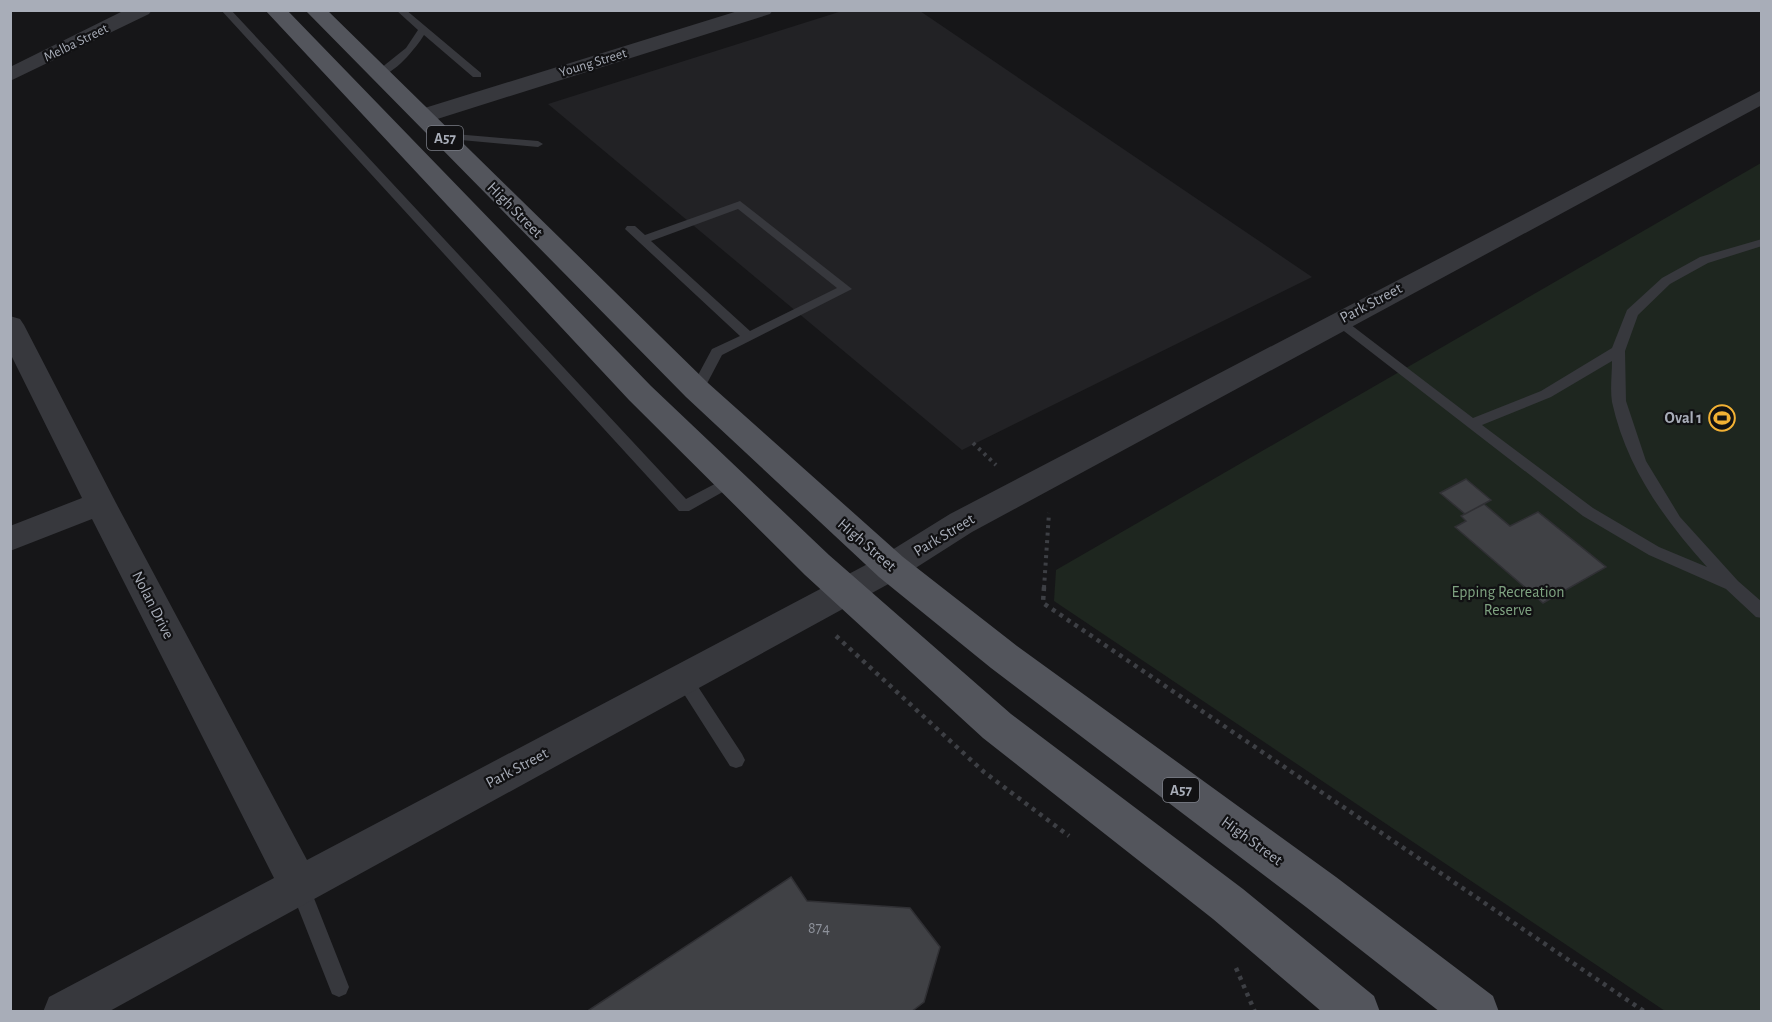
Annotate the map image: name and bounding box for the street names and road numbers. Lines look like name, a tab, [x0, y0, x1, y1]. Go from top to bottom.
street label: Melba Street	[42, 21, 111, 65]
street label: Young Street	[558, 46, 629, 80]
road number: A57	[427, 126, 463, 150]
street label: High Street	[484, 179, 546, 241]
street label: Park Street	[1337, 280, 1405, 326]
street label: Park Street	[911, 511, 977, 559]
street label: High Street	[835, 516, 899, 574]
street label: Nolan Drive	[129, 568, 177, 642]
street label: Park Street	[483, 745, 551, 791]
road number: A57	[1163, 778, 1199, 802]
street label: High Street	[1218, 814, 1286, 868]

